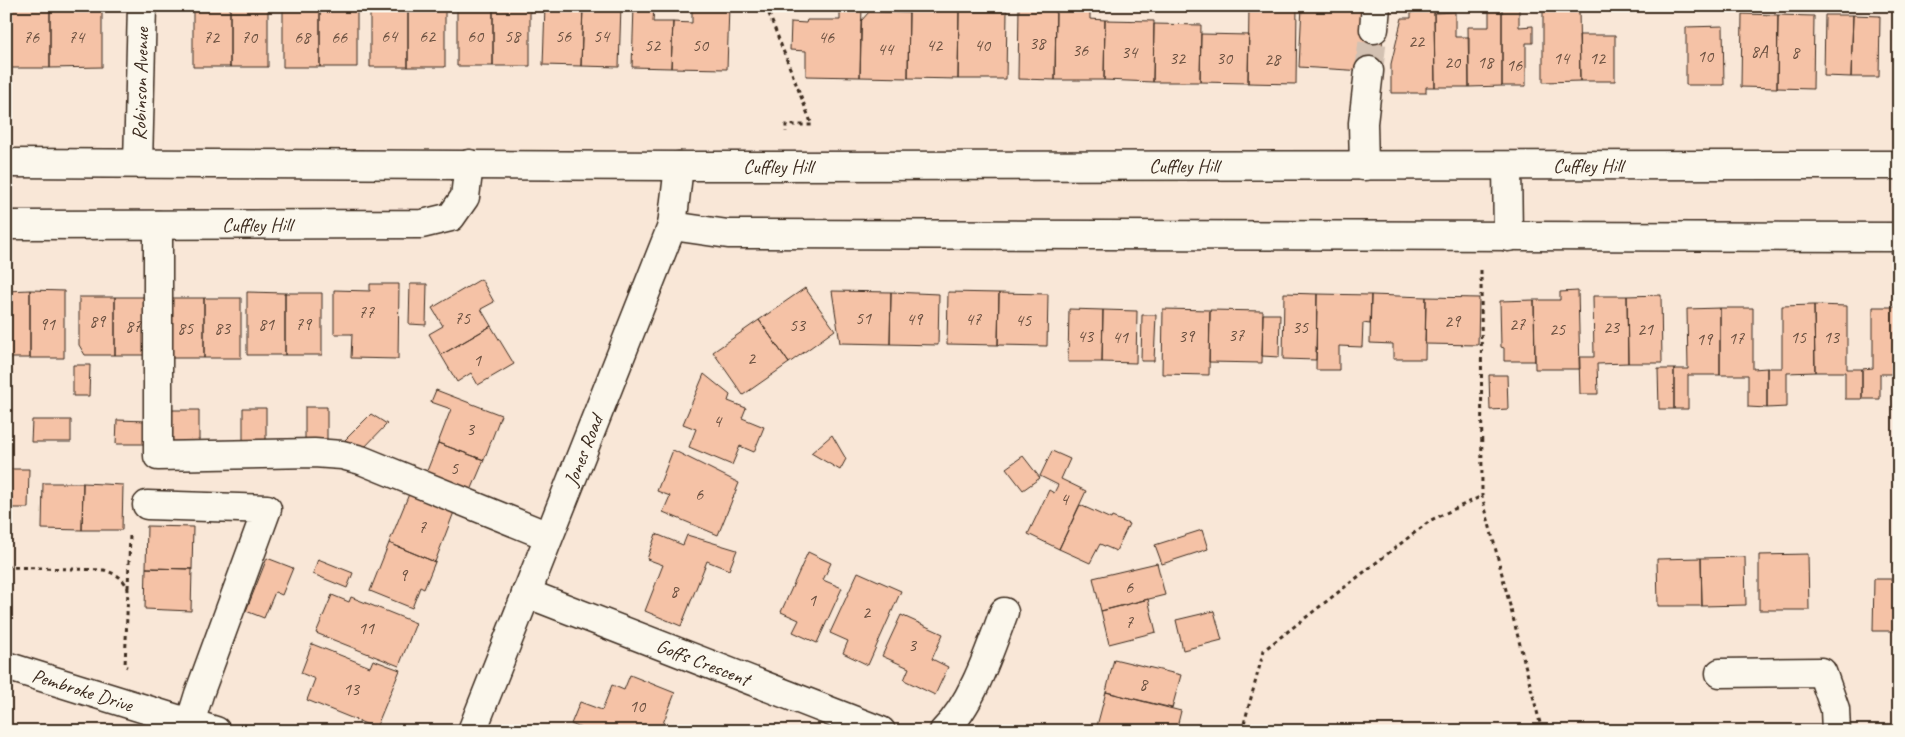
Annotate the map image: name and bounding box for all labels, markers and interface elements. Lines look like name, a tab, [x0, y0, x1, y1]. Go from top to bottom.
house number: 64	[381, 25, 399, 47]
house number: 62	[419, 25, 437, 47]
house number: 60	[467, 25, 485, 47]
house number: 58	[504, 25, 522, 47]
house number: 56	[555, 25, 572, 47]
house number: 54	[593, 25, 611, 47]
house number: 76	[23, 26, 40, 48]
house number: 74	[68, 26, 86, 48]
street label: Robinson Avenue	[126, 26, 154, 141]
house number: 72	[203, 26, 221, 48]
house number: 70	[241, 26, 259, 48]
house number: 68	[294, 26, 312, 48]
house number: 66	[331, 26, 348, 48]
house number: 46	[818, 26, 835, 48]
house number: 22	[1408, 30, 1426, 52]
house number: 38	[1029, 32, 1047, 54]
house number: 52	[644, 34, 662, 56]
house number: 50	[692, 34, 710, 56]
house number: 42	[926, 34, 944, 56]
house number: 40	[974, 34, 992, 56]
house number: 44	[877, 38, 895, 60]
house number: 36	[1072, 39, 1089, 61]
house number: 8A	[1750, 40, 1769, 62]
house number: 34	[1121, 41, 1139, 63]
house number: 8	[1791, 41, 1801, 63]
house number: 10	[1697, 45, 1715, 67]
house number: 32	[1169, 47, 1187, 69]
house number: 30	[1216, 47, 1234, 69]
house number: 14	[1553, 47, 1571, 69]
house number: 12	[1589, 47, 1607, 69]
house number: 28	[1264, 48, 1282, 70]
house number: 20	[1444, 51, 1462, 73]
house number: 18	[1477, 51, 1495, 73]
house number: 16	[1506, 54, 1523, 76]
street label: Cuffley Hill	[743, 153, 817, 178]
street label: Cuffley Hill	[1149, 153, 1223, 178]
street label: Cuffley Hill	[1553, 153, 1627, 178]
street label: Cuffley Hill	[222, 212, 296, 237]
house number: 77	[358, 301, 375, 323]
house number: 75	[454, 307, 471, 329]
house number: 51	[855, 307, 872, 329]
house number: 49	[906, 308, 924, 330]
house number: 47	[965, 308, 982, 330]
house number: 45	[1015, 309, 1032, 331]
house number: 89	[89, 310, 107, 332]
house number: 29	[1444, 310, 1462, 332]
house number: 91	[39, 313, 56, 335]
house number: 81	[258, 313, 275, 335]
house number: 79	[295, 313, 313, 335]
house number: 27	[1509, 313, 1526, 335]
house number: 53	[789, 314, 807, 336]
house number: 87	[125, 315, 142, 337]
house number: 35	[1292, 316, 1309, 338]
house number: 23	[1603, 316, 1621, 338]
house number: 85	[177, 317, 194, 339]
house number: 83	[214, 317, 232, 339]
house number: 25	[1549, 318, 1566, 340]
house number: 21	[1637, 318, 1654, 340]
house number: 37	[1228, 324, 1245, 346]
house number: 43	[1077, 325, 1095, 347]
house number: 39	[1178, 325, 1196, 347]
house number: 41	[1112, 326, 1129, 348]
house number: 15	[1790, 326, 1807, 348]
house number: 13	[1823, 326, 1841, 348]
house number: 17	[1728, 327, 1745, 349]
house number: 19	[1696, 328, 1714, 350]
house number: 2	[747, 347, 757, 369]
house number: 1	[473, 349, 482, 371]
street label: Jones Road	[558, 408, 610, 490]
house number: 4	[713, 410, 723, 432]
house number: 3	[466, 418, 476, 440]
house number: 5	[450, 457, 459, 479]
house number: 6	[695, 483, 704, 505]
house number: 4	[1060, 488, 1070, 510]
house number: 7	[418, 516, 427, 538]
house number: 9	[399, 564, 409, 586]
house number: 6	[1125, 576, 1134, 598]
house number: 8	[670, 580, 680, 602]
house number: 1	[808, 589, 817, 611]
house number: 2	[862, 601, 872, 623]
house number: 7	[1125, 611, 1134, 633]
house number: 11	[358, 617, 375, 639]
street label: Goffs Crescent	[653, 632, 756, 692]
house number: 3	[908, 634, 918, 656]
street label: Pembroke Drive	[29, 662, 137, 717]
house number: 8	[1139, 673, 1149, 695]
house number: 13	[343, 678, 361, 700]
house number: 10	[629, 695, 647, 717]

